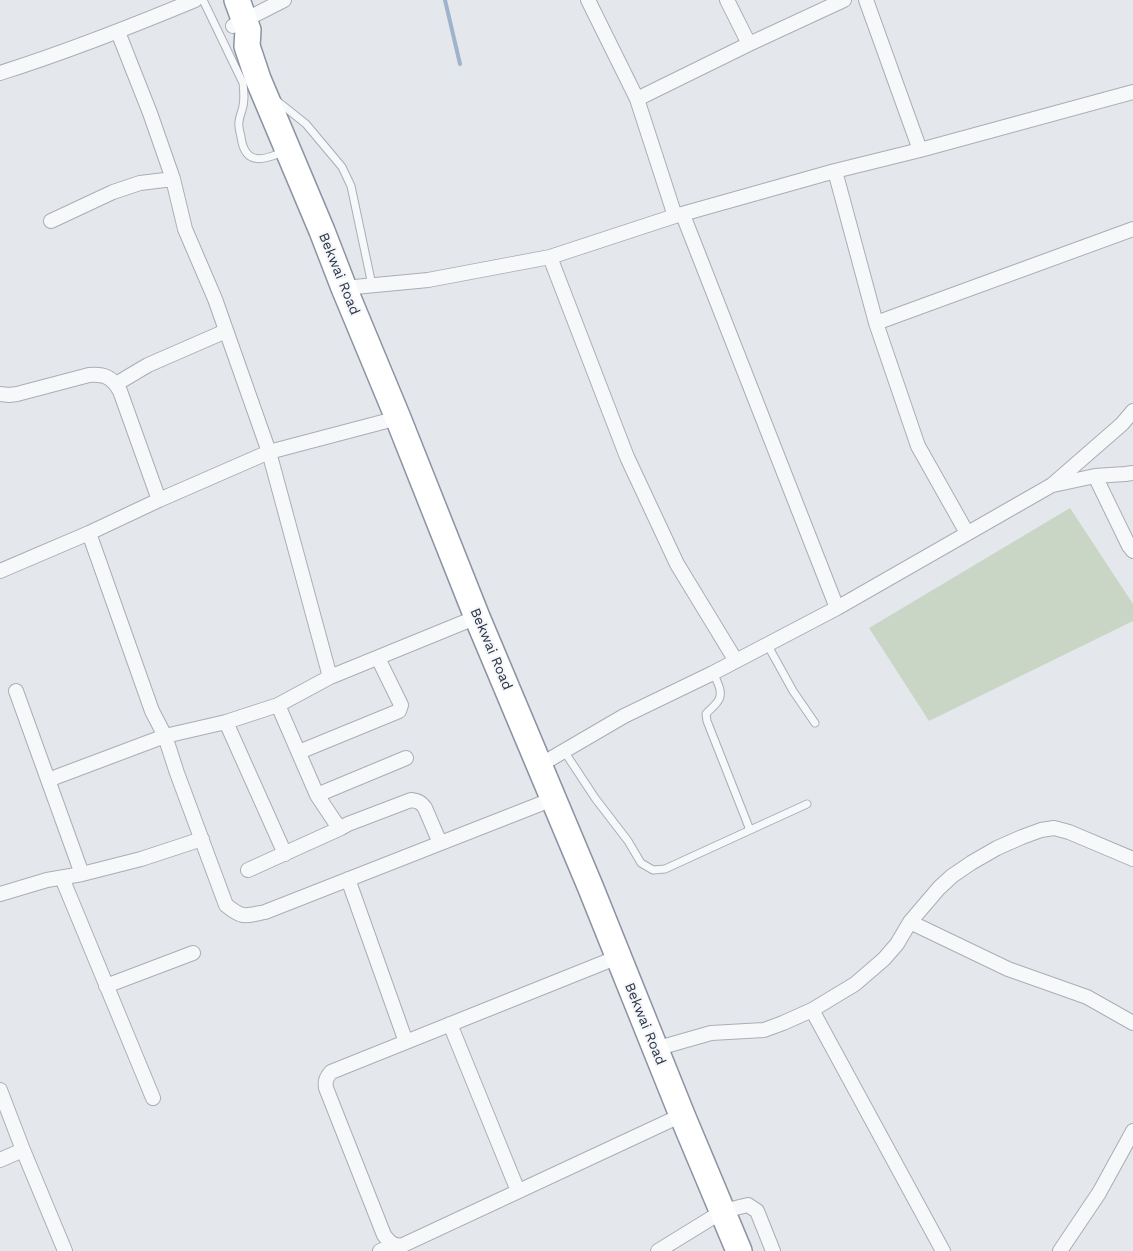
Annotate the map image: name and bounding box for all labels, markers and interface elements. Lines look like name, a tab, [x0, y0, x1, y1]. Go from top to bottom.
street label: Bekwai Road	[315, 230, 363, 318]
street label: Bekwai Road	[466, 606, 516, 692]
street label: Bekwai Road	[621, 980, 669, 1068]

